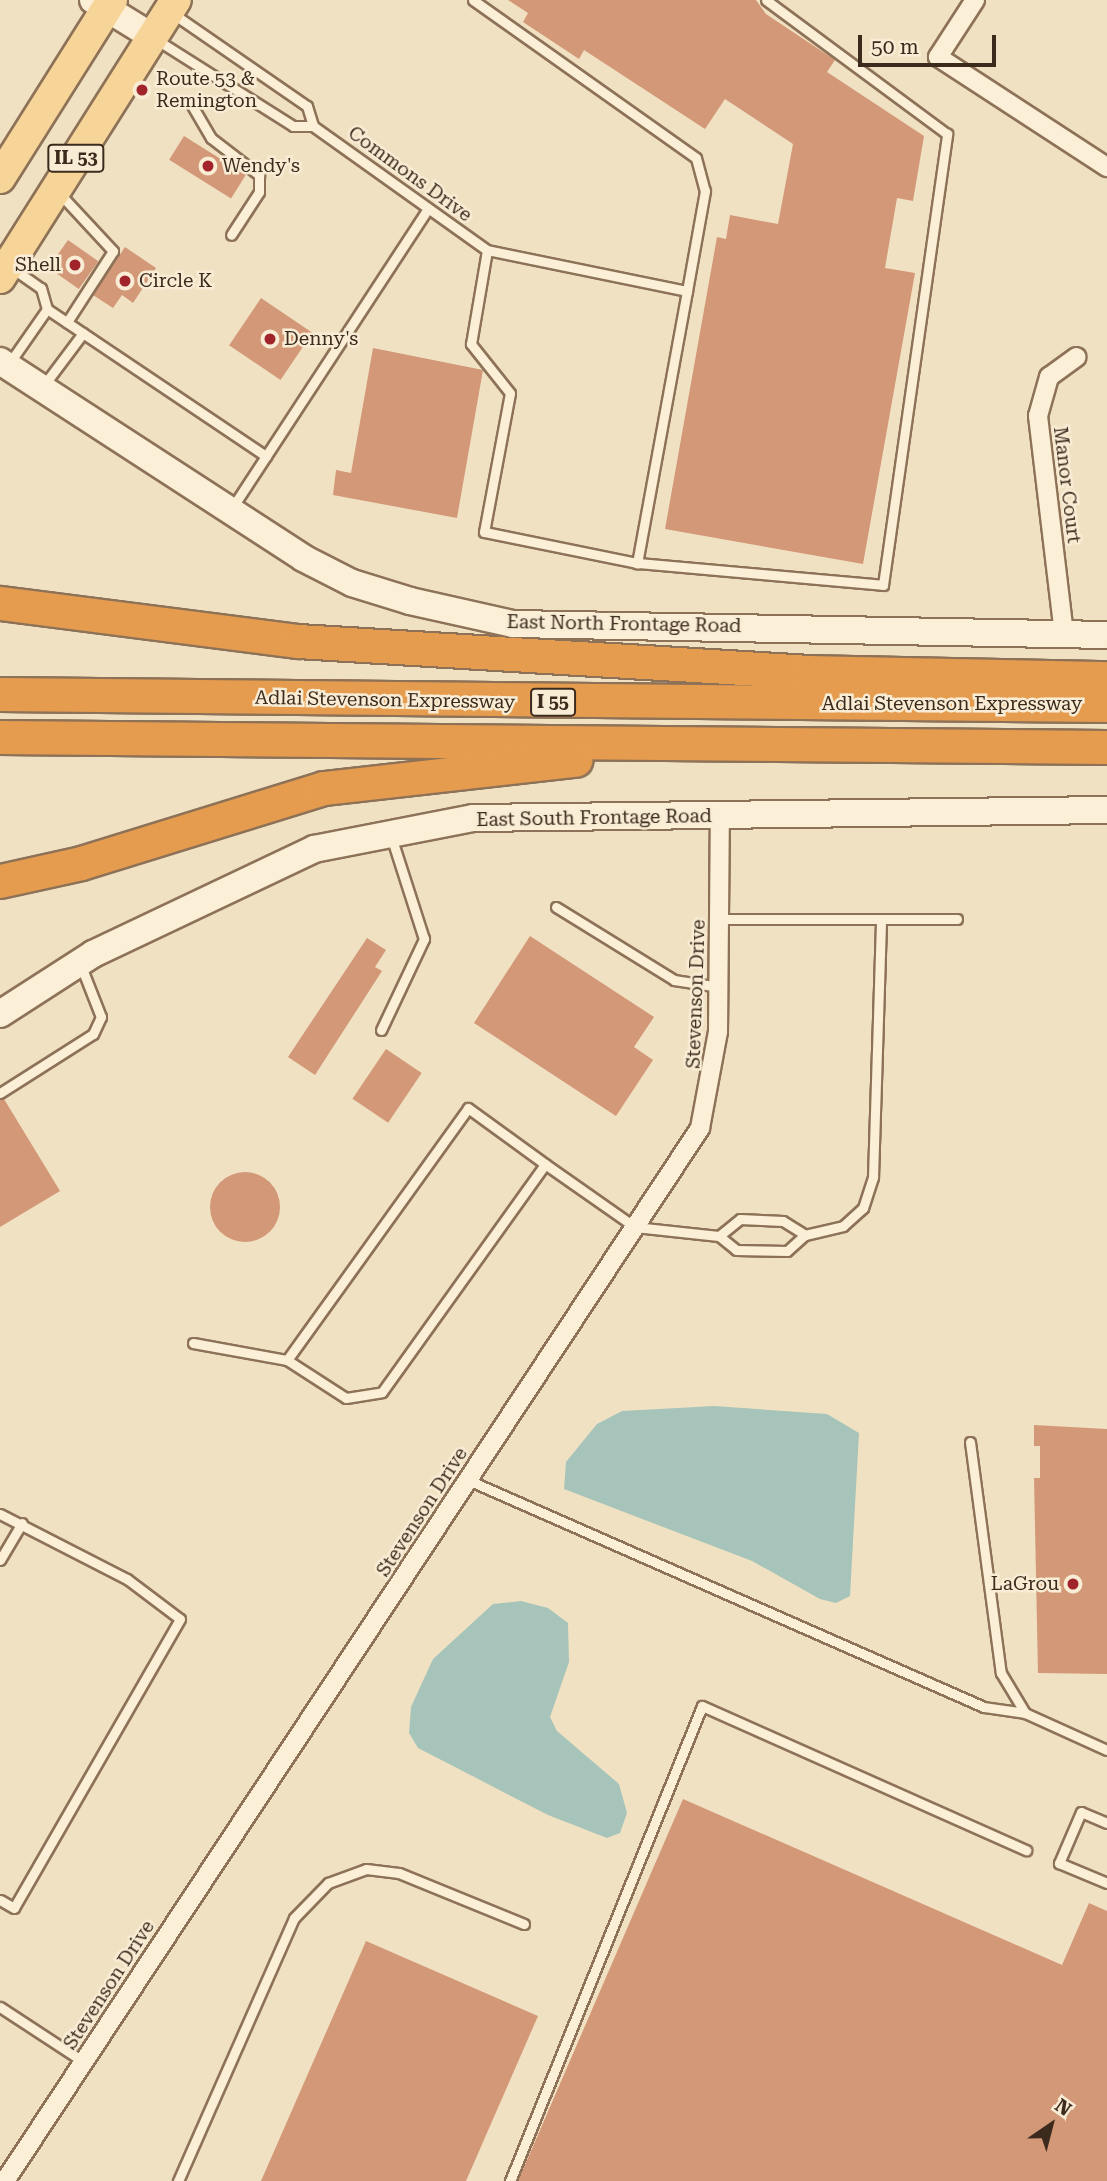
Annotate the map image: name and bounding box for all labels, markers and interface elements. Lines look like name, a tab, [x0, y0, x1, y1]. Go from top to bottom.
scale bar	[862, 21, 1000, 65]
text: 50 m	[871, 35, 919, 59]
place label: Route 53 & Remington	[156, 68, 257, 112]
marker: Route 53 & Remington	[134, 82, 150, 98]
street label: Commons Drive	[344, 121, 476, 227]
road number: IL 53	[46, 144, 106, 173]
place label: Wendy's	[222, 155, 300, 177]
marker: Wendy's	[200, 158, 216, 174]
place label: Shell	[15, 254, 61, 276]
marker: Shell	[67, 257, 83, 273]
place label: Circle K	[139, 270, 212, 292]
marker: Circle K	[117, 273, 133, 289]
place label: Denny's	[284, 328, 358, 350]
marker: Denny's	[262, 331, 278, 347]
street label: Manor Court	[1049, 425, 1085, 545]
street label: East North Frontage Road	[506, 611, 742, 637]
street label: Adlai Stevenson Expressway	[255, 686, 515, 714]
road number: I 55	[528, 688, 578, 716]
street label: Adlai Stevenson Expressway	[822, 693, 1082, 715]
street label: East South Frontage Road	[476, 805, 712, 831]
street label: Stevenson Drive	[682, 919, 710, 1069]
street label: Stevenson Drive	[372, 1443, 472, 1581]
place label: LaGrou	[991, 1573, 1059, 1595]
marker: LaGrou	[1065, 1576, 1081, 1592]
street label: Stevenson Drive	[59, 1916, 159, 2054]
north arrow	[1016, 2090, 1086, 2160]
text: N	[1051, 2094, 1076, 2121]

